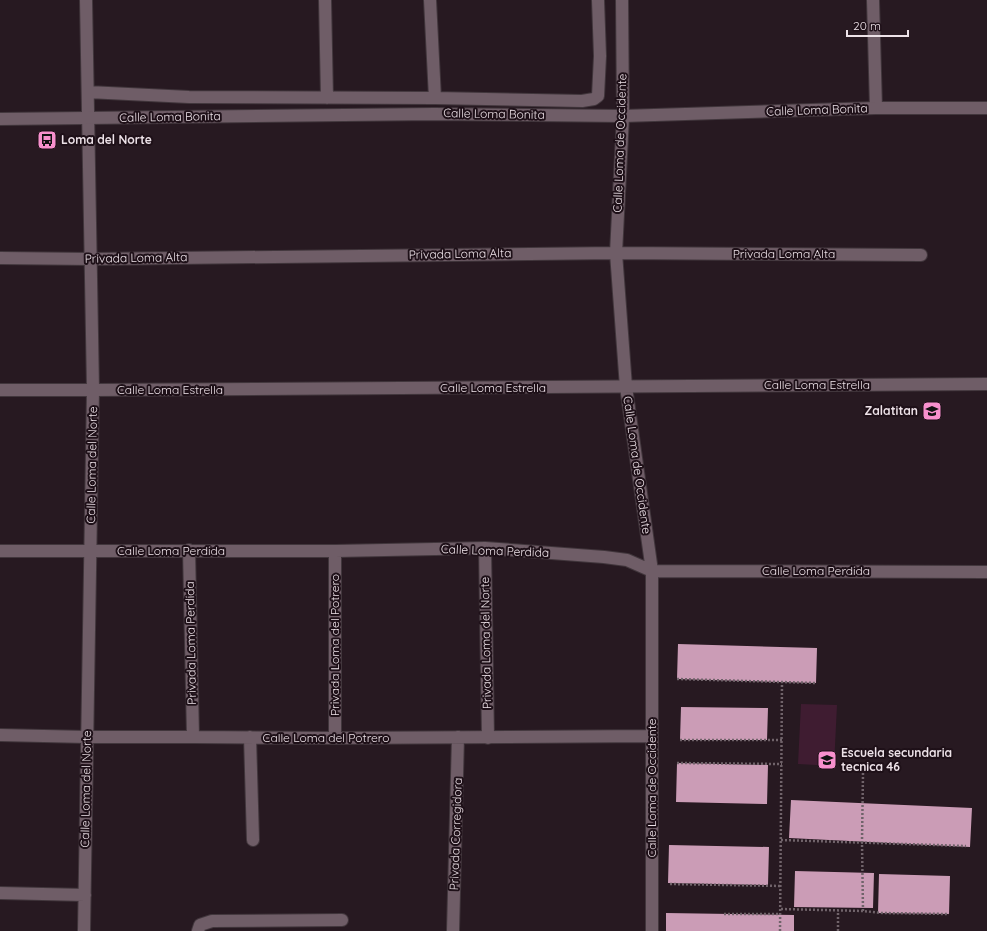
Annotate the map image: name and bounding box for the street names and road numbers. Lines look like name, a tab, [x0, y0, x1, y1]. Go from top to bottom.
street label: Calle Loma de Occidente	[610, 73, 629, 213]
street label: Calle Loma Bonita	[766, 100, 868, 119]
street label: Calle Loma Bonita	[443, 105, 545, 122]
street label: Calle Loma Bonita	[119, 108, 221, 125]
street label: Privada Loma Alta	[409, 245, 511, 262]
street label: Privada Loma Alta	[733, 246, 835, 261]
street label: Privada Loma Alta	[85, 249, 187, 266]
street label: Calle Loma Estrella	[764, 377, 870, 392]
street label: Calle Loma Estrella	[440, 380, 546, 395]
street label: Calle Loma Estrella	[117, 382, 223, 397]
street label: Calle Loma de Occidente	[620, 395, 655, 535]
street label: Calle Loma del Norte	[83, 406, 100, 524]
street label: Calle Loma Perdida	[441, 541, 549, 560]
street label: Calle Loma Perdida	[117, 543, 225, 558]
street label: Calle Loma Perdida	[762, 563, 870, 578]
street label: Privada Loma del Potrero	[327, 574, 342, 716]
street label: Privada Loma del Norte	[477, 576, 494, 709]
street label: Privada Loma Perdida	[182, 581, 199, 705]
street label: Calle Loma de Occidente	[644, 718, 659, 858]
street label: Calle Loma del Norte	[77, 730, 94, 848]
street label: Calle Loma del Potrero	[263, 730, 389, 745]
street label: Privada Corregidora	[446, 777, 465, 891]

